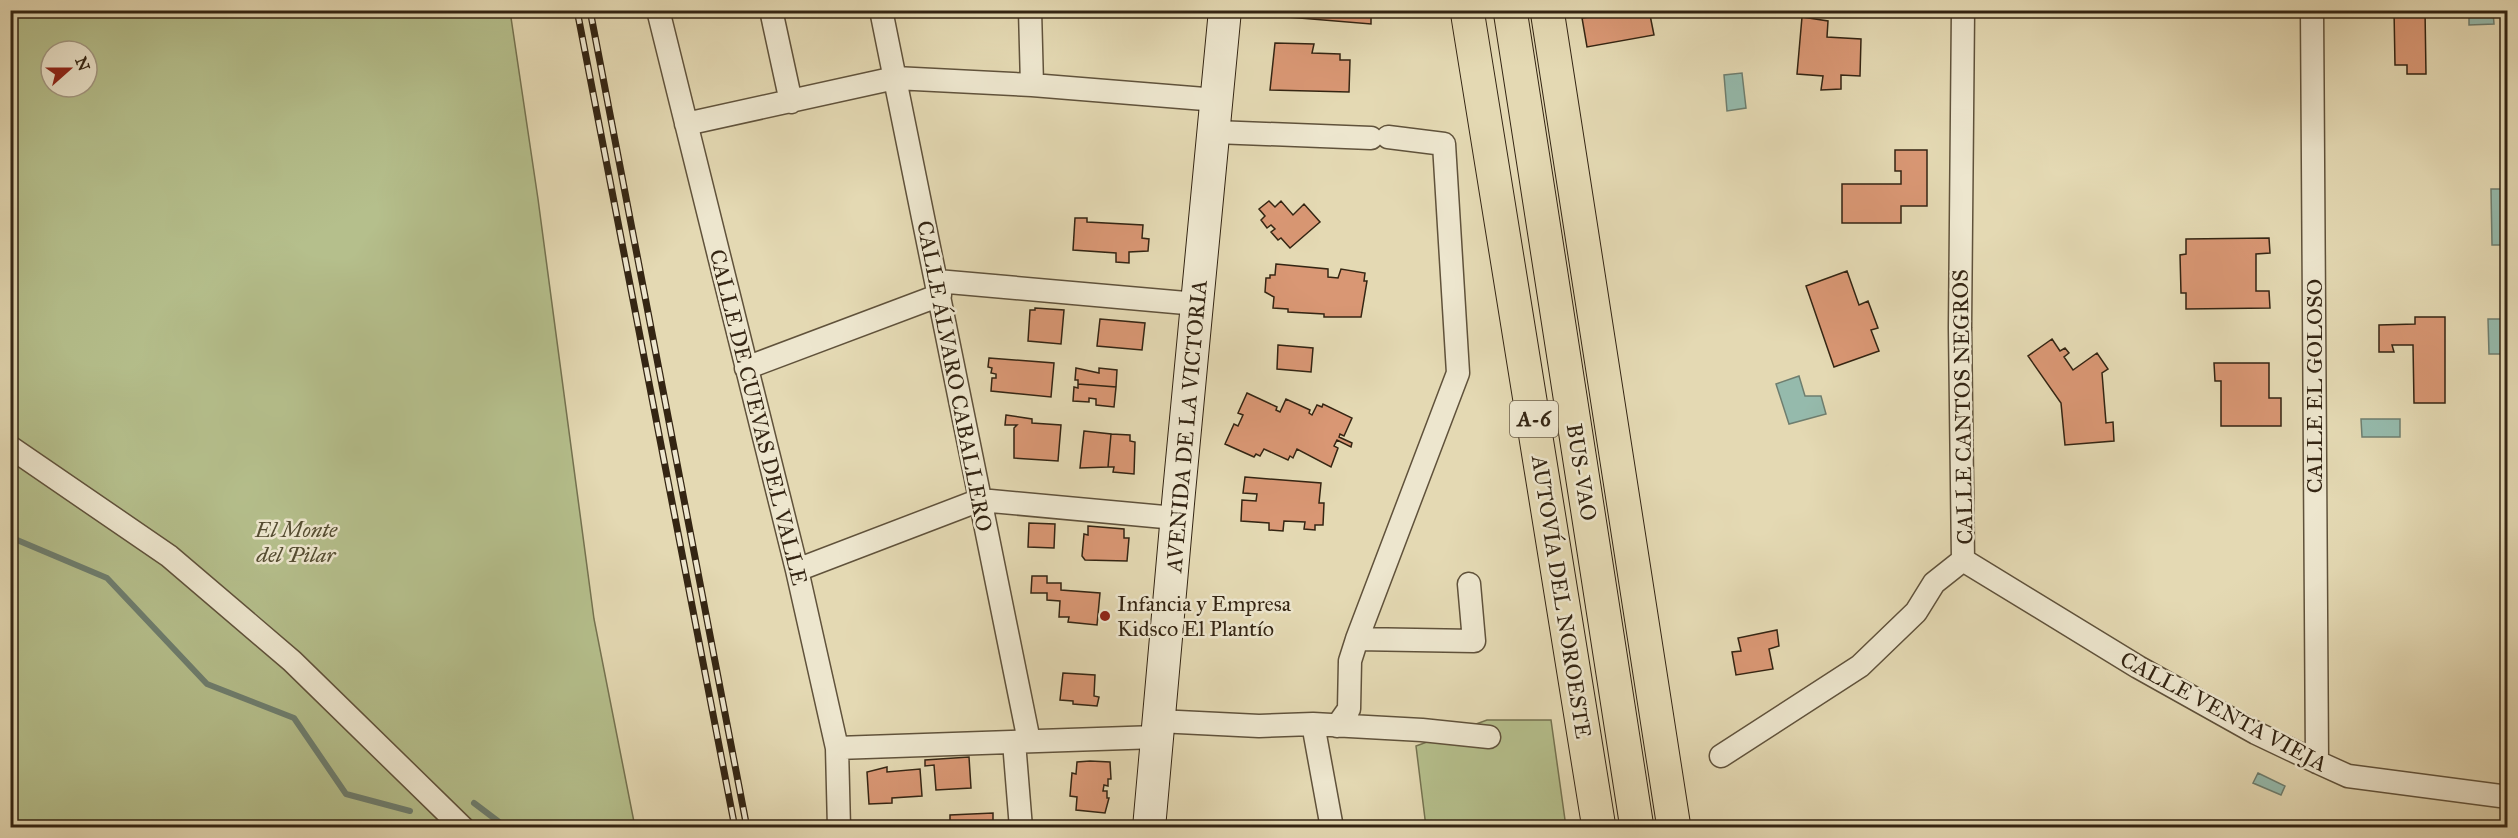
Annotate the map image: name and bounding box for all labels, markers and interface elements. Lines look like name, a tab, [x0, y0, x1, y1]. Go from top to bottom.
north arrow	[39, 39, 99, 99]
text: N	[71, 54, 94, 74]
street label: CALLE ÁLVARO CABALLERO	[911, 218, 998, 534]
street label: CALLE DE CUEVAS DEL VALLE	[704, 246, 813, 588]
street label: CALLE CANTOS NEGROS	[1947, 269, 1978, 545]
street label: AVENIDA DE LA VICTORIA	[1160, 278, 1213, 574]
street label: CALLE EL GOLOSO	[2301, 279, 2328, 493]
road number: A-6	[1510, 401, 1558, 437]
street label: BUS-VAO	[1560, 421, 1603, 523]
street label: AUTOVÍA DEL NOROESTE	[1526, 453, 1597, 741]
park label: El Monte del Pilar	[254, 516, 338, 568]
place label: Infancia y Empresa Kidsco El Plantío	[1117, 590, 1292, 642]
marker: Infancia y Empresa Kidsco El Plantío	[1098, 609, 1112, 623]
street label: CALLE VENTA VIEJA	[2116, 645, 2332, 778]

